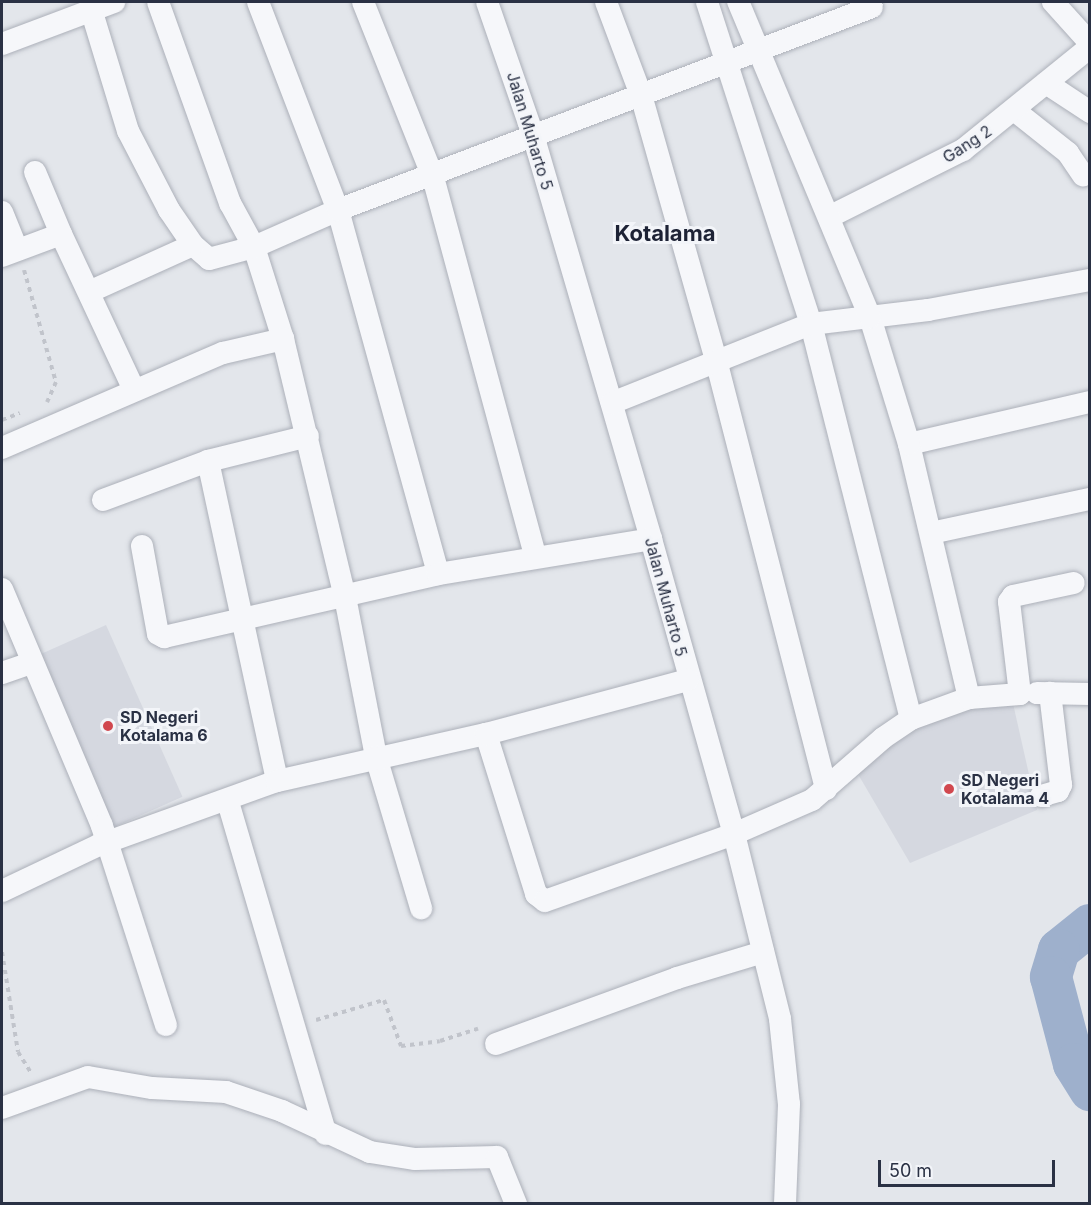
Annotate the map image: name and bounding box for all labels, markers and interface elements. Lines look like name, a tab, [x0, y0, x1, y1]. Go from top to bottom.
street label: Jalan Muharto 5	[503, 70, 557, 192]
street label: Gang 2	[939, 121, 995, 167]
district label: Kotalama	[615, 221, 715, 247]
street label: Jalan Muharto 5	[641, 535, 691, 659]
place label: SD Negeri Kotalama 6	[120, 707, 208, 745]
marker: SD Negeri Kotalama 6	[101, 719, 115, 733]
place label: SD Negeri Kotalama 4	[961, 770, 1049, 808]
marker: SD Negeri Kotalama 4	[942, 782, 956, 796]
scale bar	[881, 1148, 1058, 1186]
text: 50 m	[889, 1160, 932, 1181]

